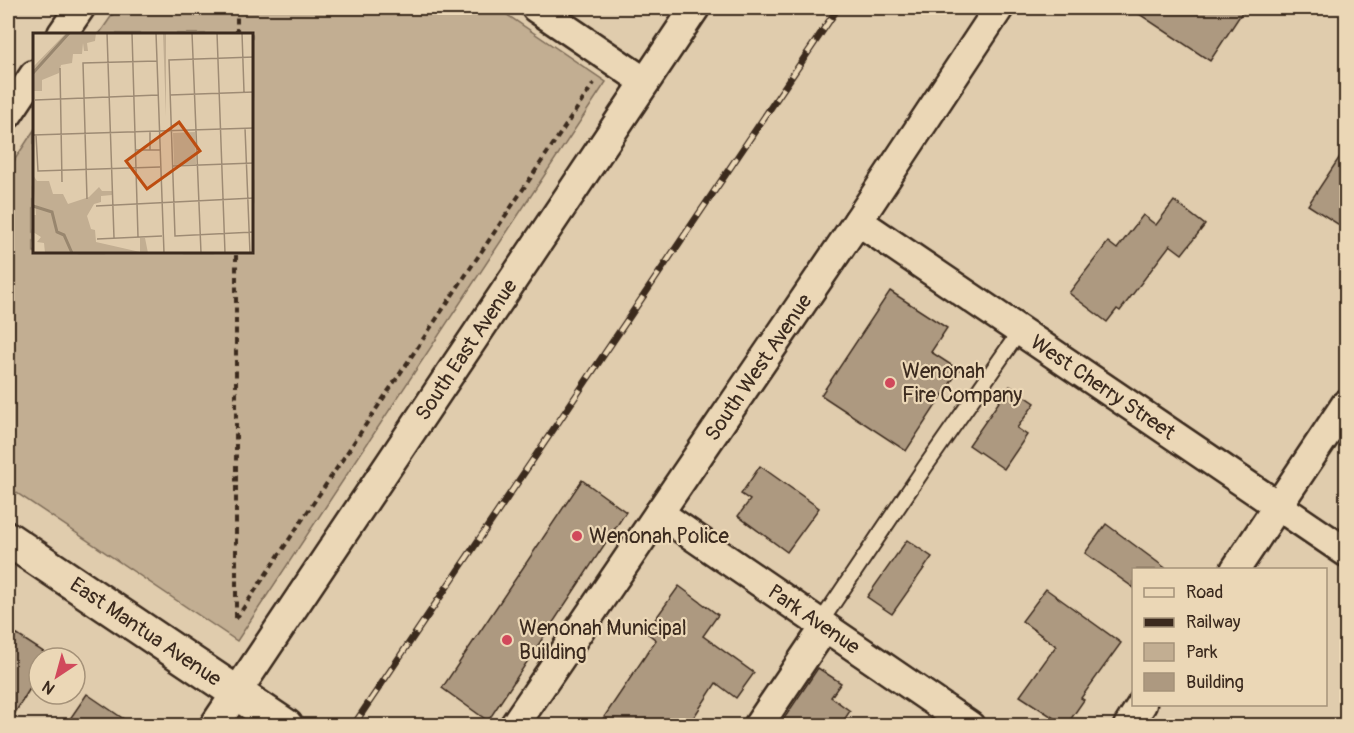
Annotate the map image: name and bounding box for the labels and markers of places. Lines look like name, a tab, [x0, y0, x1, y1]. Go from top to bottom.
place label: Wenonah Fire Company	[902, 358, 1022, 409]
marker: Wenonah Fire Company	[883, 376, 897, 390]
place label: Wenonah Police	[589, 523, 730, 550]
marker: Wenonah Police	[570, 529, 584, 543]
place label: Wenonah Municipal Building	[519, 615, 687, 666]
marker: Wenonah Municipal Building	[500, 633, 514, 647]

